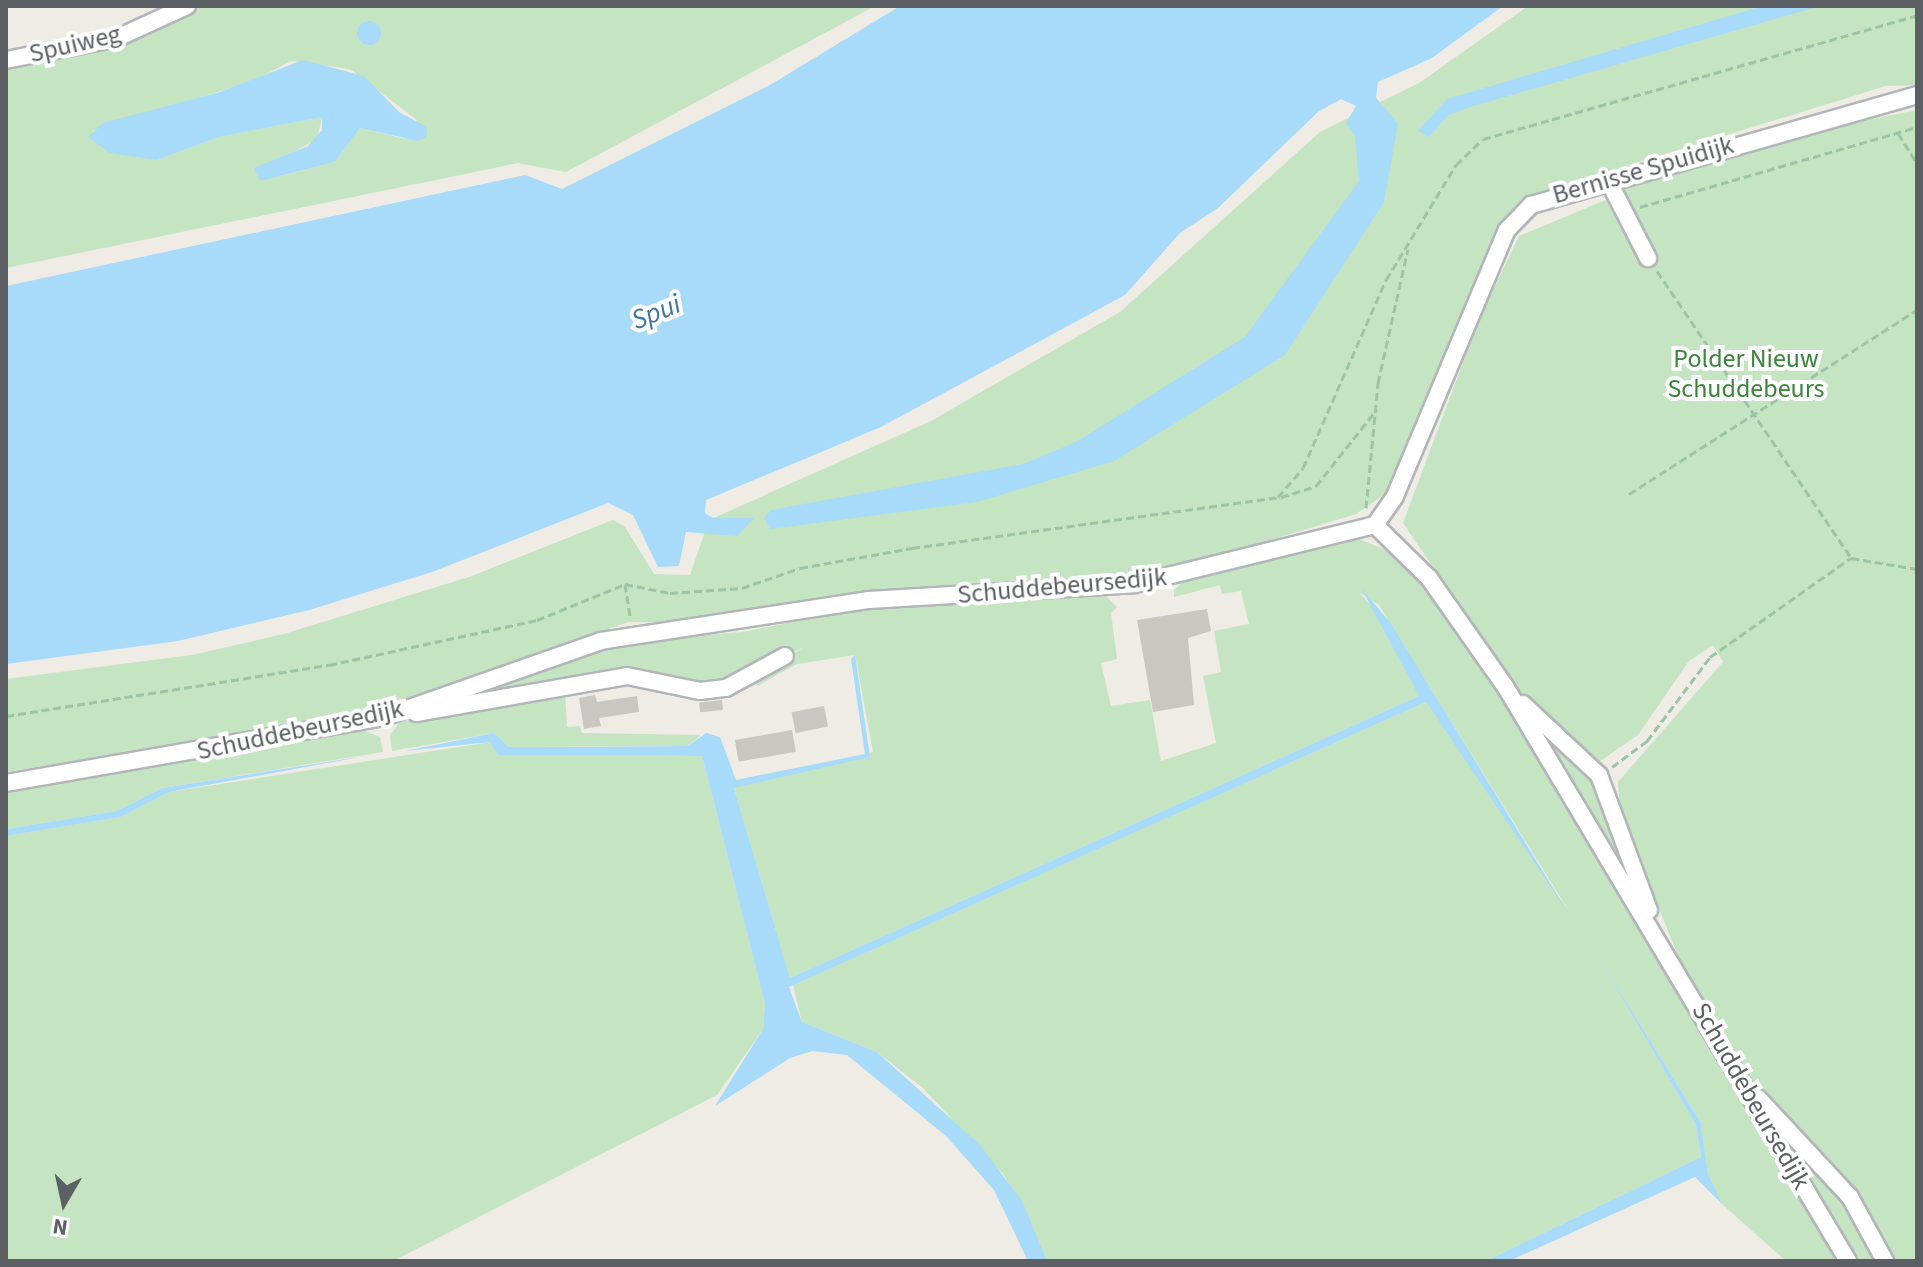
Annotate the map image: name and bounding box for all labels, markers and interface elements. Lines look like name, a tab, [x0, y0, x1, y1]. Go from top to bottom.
street label: Spuiweg	[26, 18, 124, 70]
street label: Bernisse Spuidijk	[1549, 129, 1737, 211]
water label: Spui	[626, 287, 686, 337]
park label: Polder Nieuw Schuddebeurs	[1667, 343, 1825, 404]
street label: Schuddebeursedijk	[956, 561, 1168, 611]
street label: Schuddebeursedijk	[194, 693, 406, 767]
street label: Schuddebeursedijk	[1685, 997, 1817, 1195]
north arrow	[24, 1163, 104, 1243]
text: N	[51, 1210, 70, 1244]

